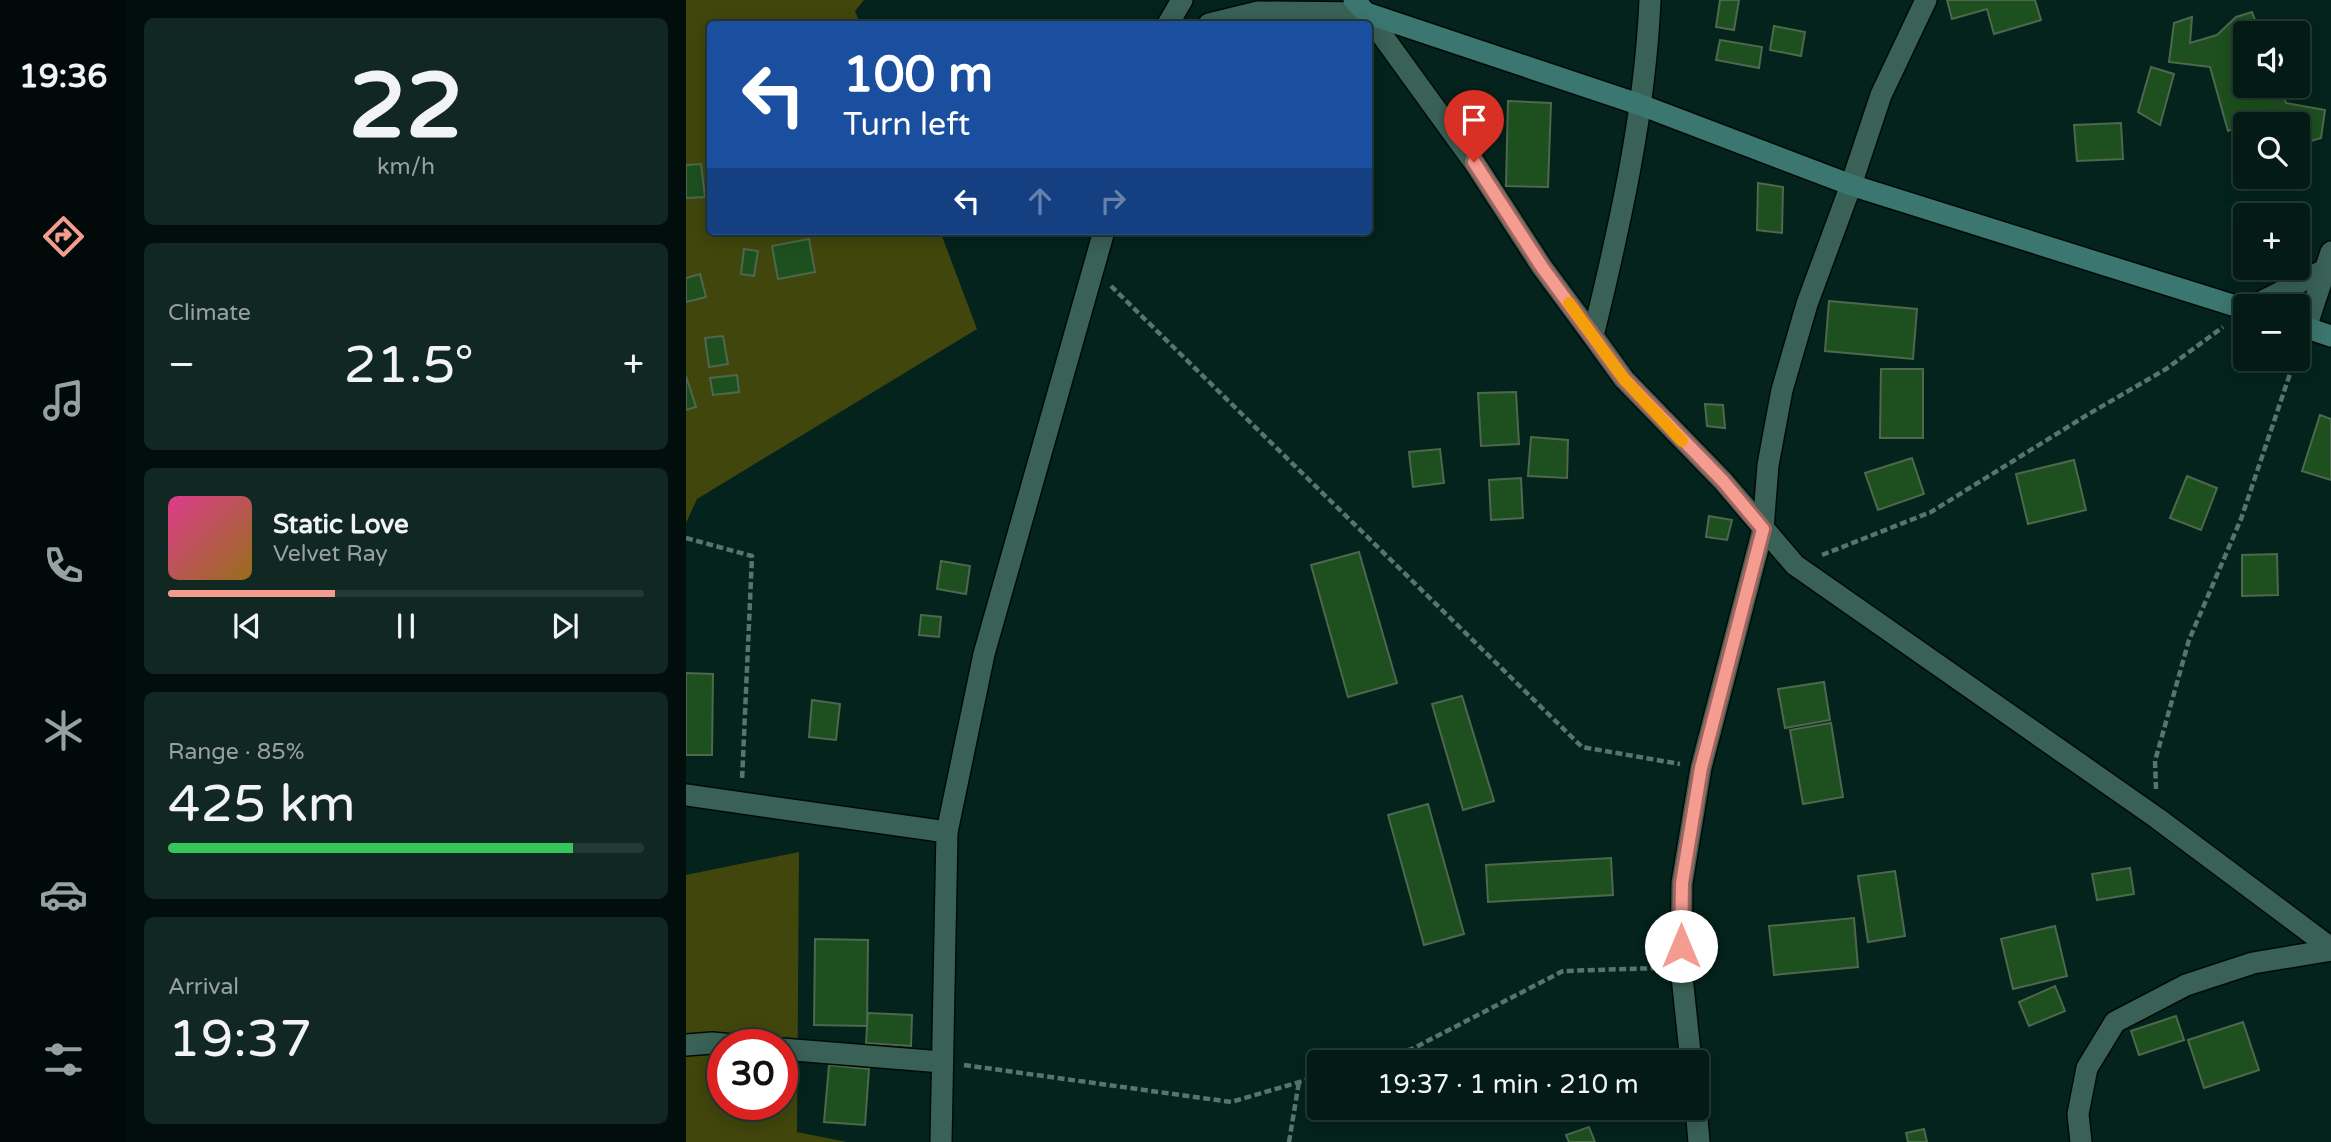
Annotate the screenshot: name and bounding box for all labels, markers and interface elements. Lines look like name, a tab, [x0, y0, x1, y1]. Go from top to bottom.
map controls	[2233, 21, 2310, 371]
button: sound	[2233, 21, 2310, 98]
text: 100 m	[843, 46, 993, 105]
icon: left	[728, 49, 819, 140]
text: 22	[349, 52, 463, 162]
text: 19:36	[19, 58, 107, 96]
pin	[1444, 90, 1504, 162]
icon: arrive	[1455, 101, 1493, 139]
text: Turn left	[843, 106, 970, 144]
button: search	[2233, 112, 2310, 189]
text: km/h	[377, 153, 435, 181]
icon: left	[948, 182, 986, 220]
icon: ahead	[1021, 182, 1059, 220]
icon: right	[1094, 182, 1132, 220]
button: +	[2233, 203, 2310, 280]
icon: directions	[39, 212, 88, 261]
button: −	[2233, 294, 2310, 371]
text: Climate	[168, 299, 251, 327]
text: 21.5°	[344, 334, 474, 397]
text: −	[168, 342, 195, 388]
text: +	[623, 342, 644, 388]
icon: music	[39, 376, 88, 425]
text: Static Love	[273, 509, 409, 540]
text: Velvet Ray	[273, 540, 388, 568]
icon: phone	[39, 541, 88, 590]
icon: previous	[228, 607, 266, 645]
icon: pause	[387, 607, 425, 645]
icon: next	[546, 607, 584, 645]
icon: climate	[39, 706, 88, 755]
text: Range · 85%	[168, 738, 304, 766]
text: 425 km	[168, 773, 356, 836]
icon: car	[39, 870, 88, 919]
position arrow	[1644, 909, 1718, 983]
text: Arrival	[168, 973, 239, 1001]
text: 19:37	[168, 1008, 312, 1071]
speed limit sign: 30	[707, 1029, 798, 1120]
icon: filters	[39, 1035, 88, 1084]
text: 19:37 · 1 min · 210 m	[1377, 1069, 1639, 1100]

